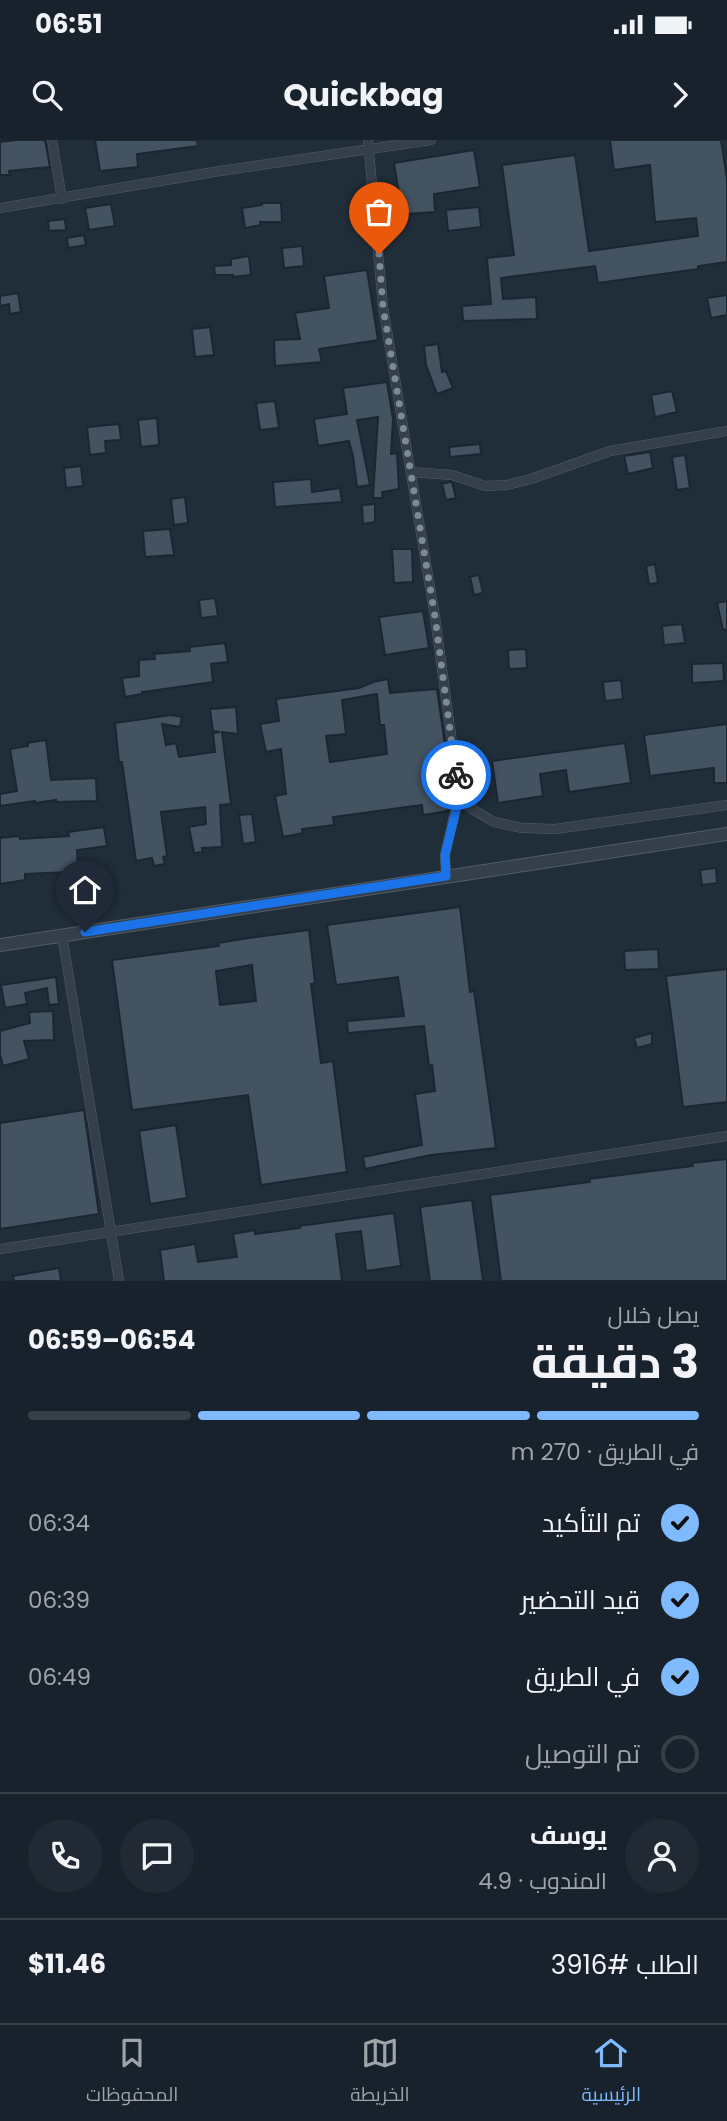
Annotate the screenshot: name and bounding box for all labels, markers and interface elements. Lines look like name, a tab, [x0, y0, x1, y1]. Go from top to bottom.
text: 06:51	[35, 6, 103, 42]
text: Quickbag	[283, 72, 444, 117]
icon: search	[28, 76, 66, 114]
icon: forward	[661, 76, 699, 114]
pin	[349, 182, 409, 254]
icon: bag	[360, 193, 398, 231]
courier	[421, 740, 491, 810]
icon: bike	[437, 756, 475, 794]
pin	[55, 860, 115, 932]
icon: home	[66, 871, 104, 909]
text: يصل خلال	[608, 1299, 699, 1331]
text: 06:54–06:59	[28, 1322, 195, 1358]
text: 3 دقيقة	[531, 1330, 699, 1394]
text: في الطريق · 270 m	[511, 1436, 699, 1468]
icon: check	[661, 1504, 699, 1542]
text: تم التأكيد	[542, 1505, 640, 1541]
text: 06:34	[28, 1507, 90, 1539]
icon: check	[661, 1581, 699, 1619]
text: قيد التحضير	[521, 1582, 640, 1618]
text: 06:39	[28, 1584, 90, 1616]
icon: check	[661, 1658, 699, 1696]
text: في الطريق	[526, 1659, 640, 1695]
text: 06:49	[28, 1661, 91, 1693]
text: تم التوصيل	[525, 1736, 640, 1772]
text: يوسف	[530, 1817, 607, 1853]
button: phone	[28, 1819, 102, 1893]
button: chat	[120, 1819, 194, 1893]
button: person	[625, 1819, 699, 1893]
text: المندوب · 4.9	[478, 1865, 607, 1897]
text: $11.46	[28, 1946, 106, 1982]
text: الطلب #3916	[551, 1947, 699, 1983]
tab: المحفوظات	[86, 2034, 178, 2112]
tab: الخريطة	[350, 2034, 410, 2112]
tab: الرئيسية	[581, 2034, 641, 2112]

